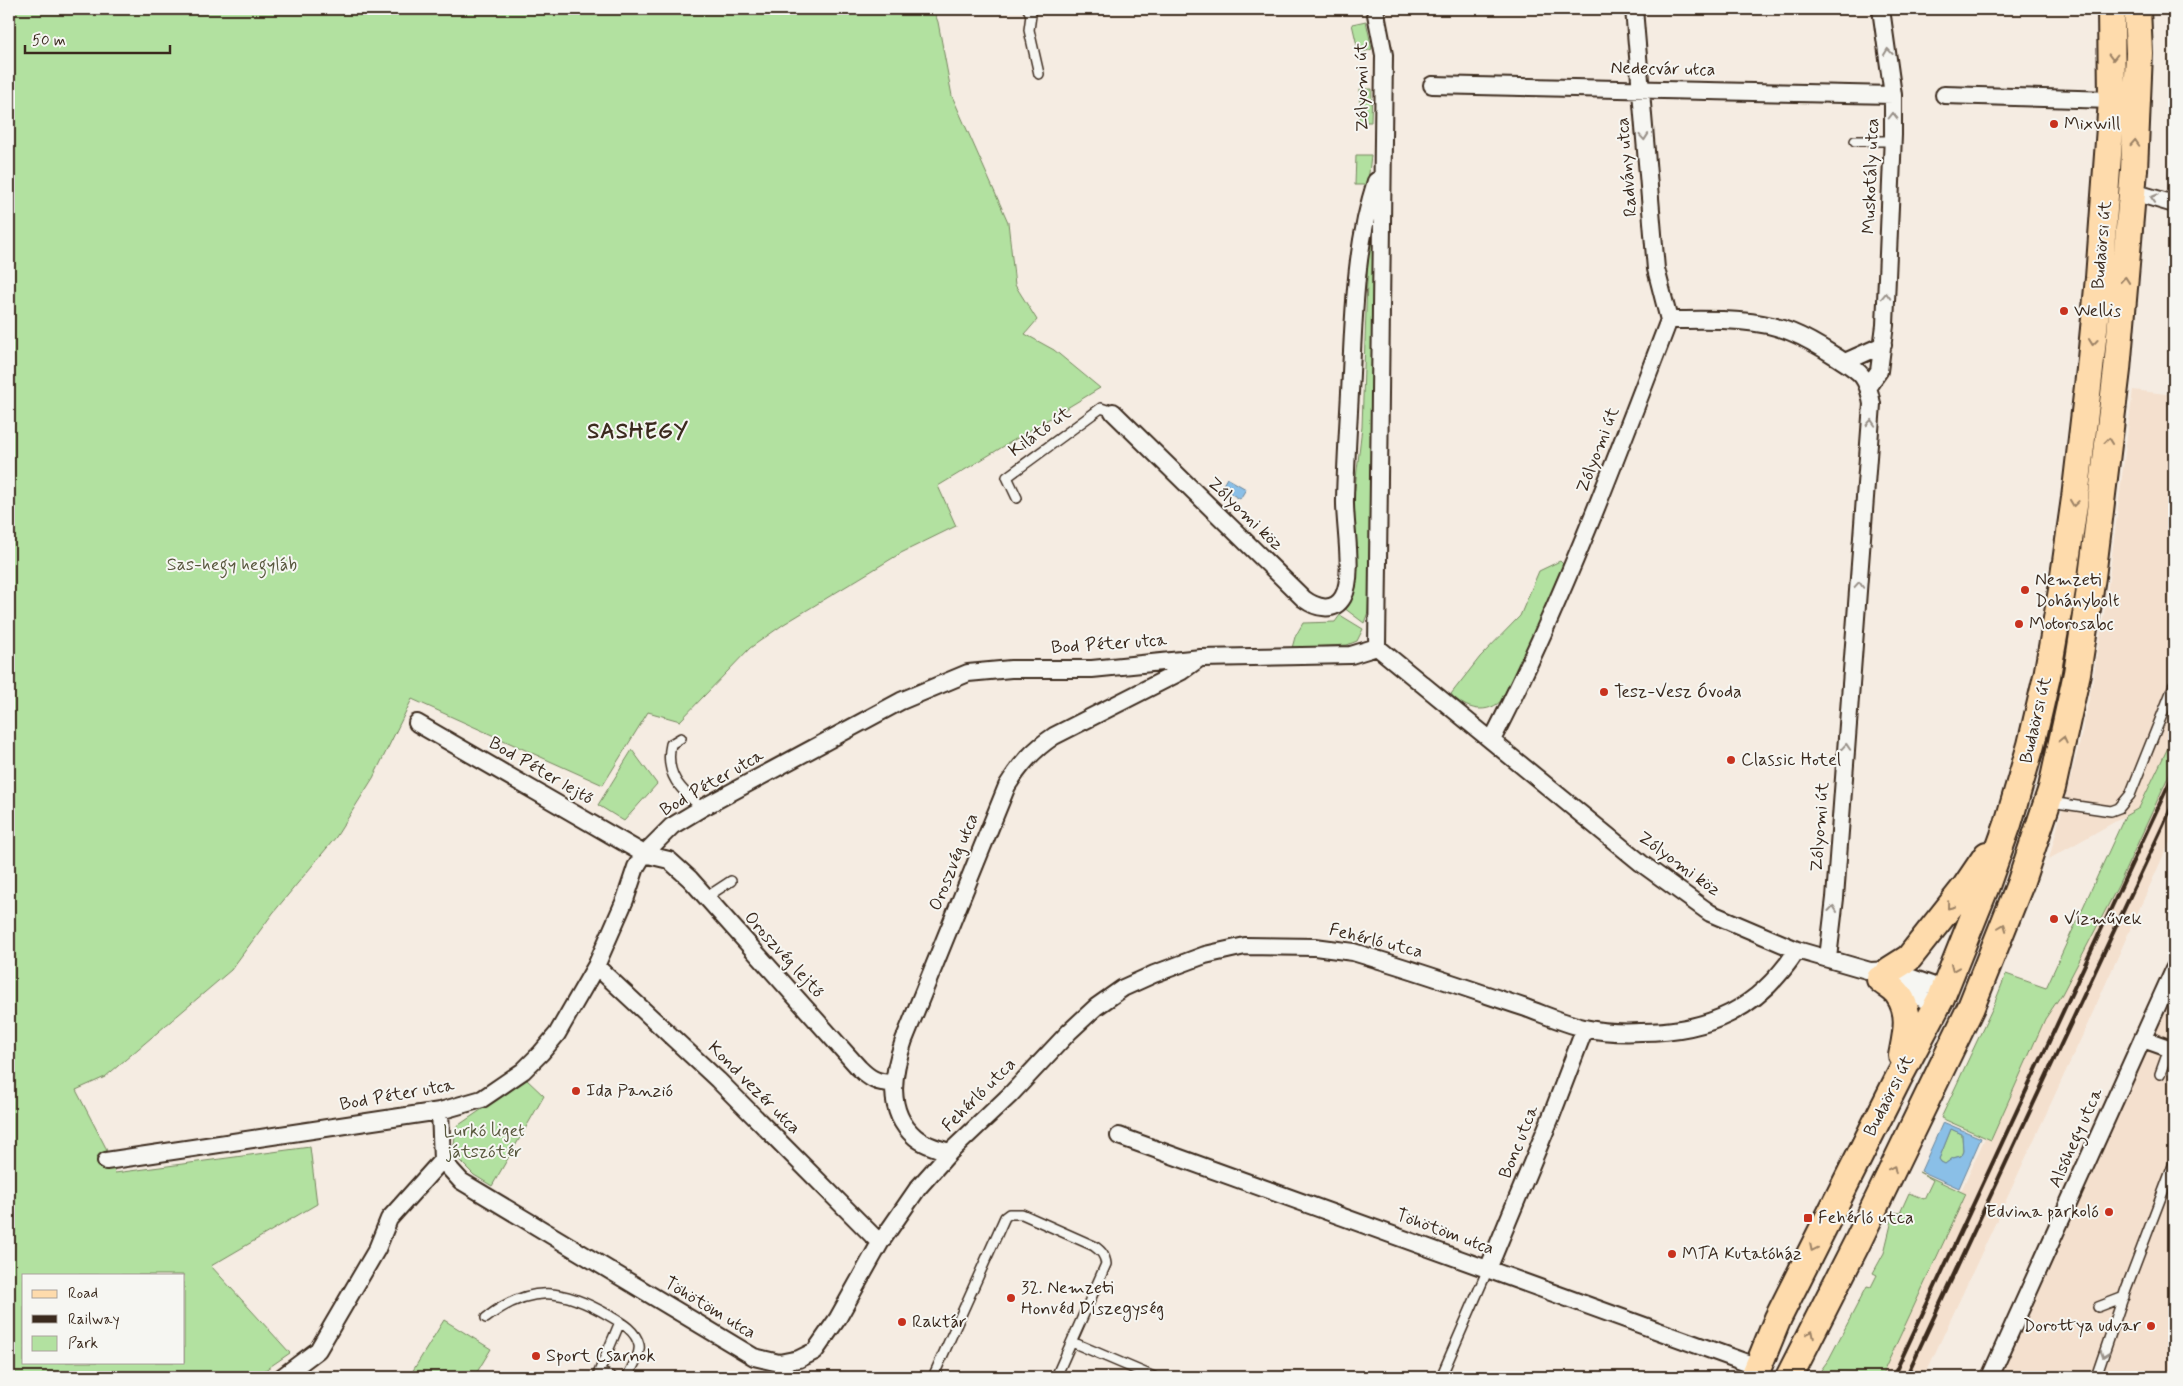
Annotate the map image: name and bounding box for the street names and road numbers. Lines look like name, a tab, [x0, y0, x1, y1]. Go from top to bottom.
street label: Zólyomi út	[1349, 41, 1375, 132]
street label: Nedecvár utca	[1610, 56, 1716, 82]
street label: Radvány utca	[1611, 116, 1643, 218]
street label: Muskotály utca	[1857, 118, 1885, 234]
street label: Budaörsi út	[2086, 200, 2118, 290]
street label: Kilátó út	[1004, 401, 1076, 463]
street label: Zólyomi út	[1571, 403, 1625, 496]
street label: Zólyomi köz	[1202, 472, 1288, 556]
street label: Bod Péter utca	[1050, 628, 1168, 660]
street label: Budaörsi út	[2014, 674, 2058, 766]
street label: Bod Péter lejtő	[484, 731, 598, 811]
street label: Bod Péter utca	[656, 744, 768, 822]
street label: Zólyomi út	[1805, 781, 1835, 873]
street label: Oroszvég utca	[924, 810, 984, 914]
street label: Zólyomi köz	[1633, 826, 1725, 902]
street label: Oroszvég lejtő	[739, 906, 829, 1004]
street label: Fehérló utca	[1327, 918, 1425, 964]
street label: Kond vezér utca	[702, 1036, 806, 1140]
street label: Budaörsi út	[1858, 1051, 1920, 1141]
street label: Fehérló utca	[937, 1053, 1021, 1137]
street label: Bod Péter utca	[338, 1073, 456, 1117]
street label: Alsóhegy utca	[2043, 1084, 2111, 1193]
street label: Bonc utca	[1493, 1102, 1545, 1182]
street label: Töhötöm utca	[1393, 1203, 1497, 1261]
street label: Töhötöm utca	[660, 1271, 760, 1345]

